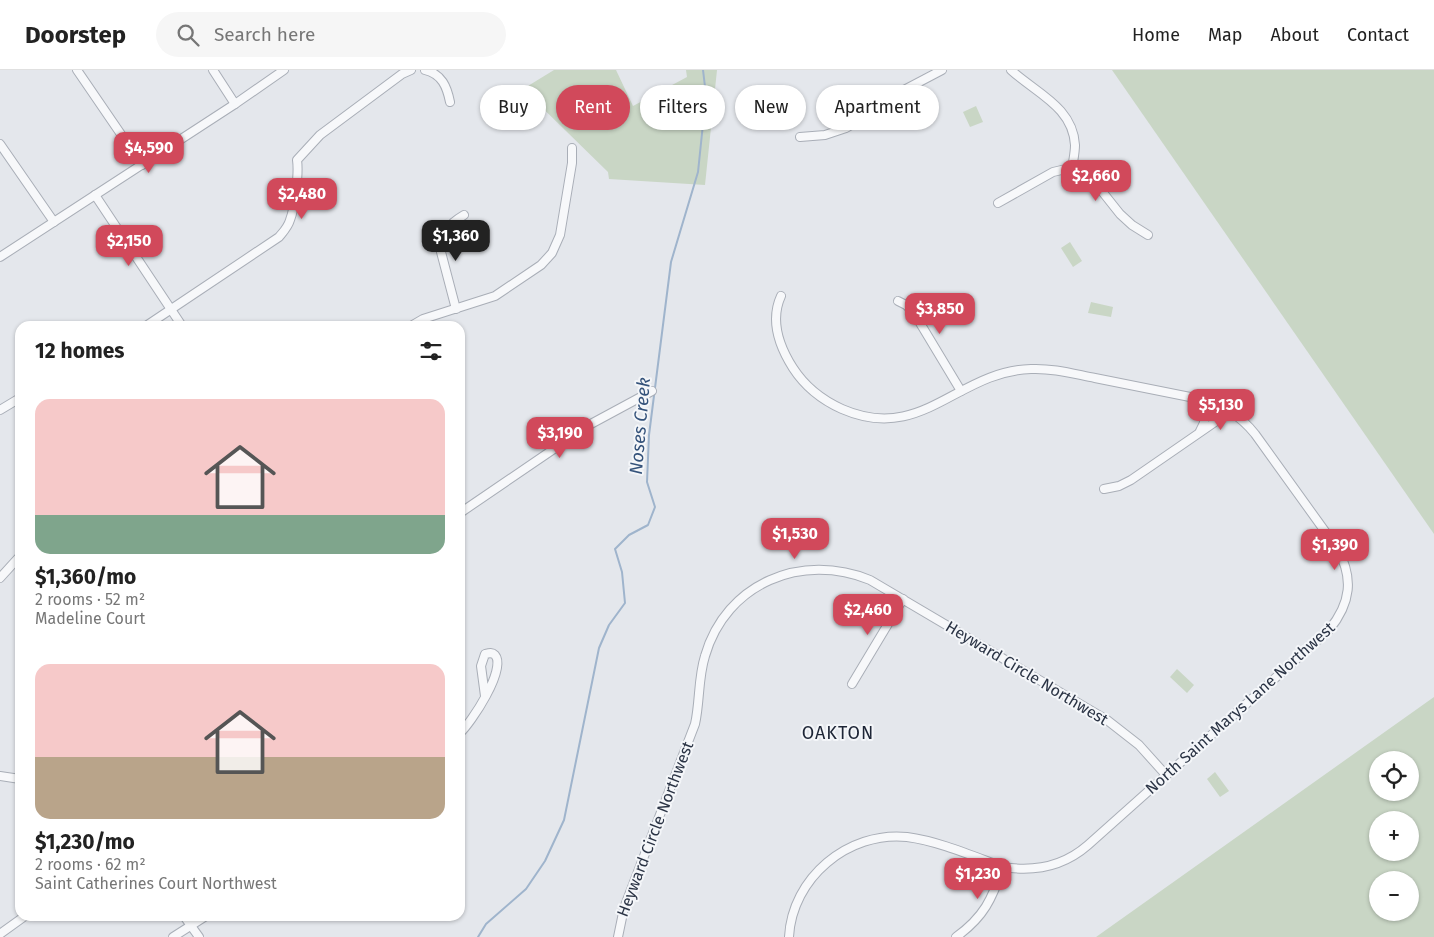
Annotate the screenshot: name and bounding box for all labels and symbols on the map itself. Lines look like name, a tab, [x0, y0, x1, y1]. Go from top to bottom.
pin: $4,590	[108, 132, 190, 174]
pin: $2,660	[1055, 160, 1137, 202]
pin: $2,480	[261, 178, 343, 220]
pin: $1,360	[415, 220, 497, 262]
pin: $2,150	[88, 224, 170, 267]
pin: $3,850	[899, 292, 981, 335]
water label: Noses Creek	[625, 376, 655, 476]
pin: $5,130	[1180, 388, 1262, 431]
pin: $3,190	[519, 416, 601, 459]
pin: $1,530	[754, 518, 836, 560]
pin: $1,390	[1294, 528, 1376, 571]
pin: $2,460	[827, 594, 909, 636]
street label: Heyward Circle Northwest	[942, 617, 1112, 729]
street label: North Saint Marys Lane Northwest	[1142, 618, 1339, 798]
district label: OAKTON	[802, 722, 874, 744]
street label: Heyward Circle Northwest	[613, 738, 697, 919]
pin: $1,230	[937, 858, 1019, 900]

